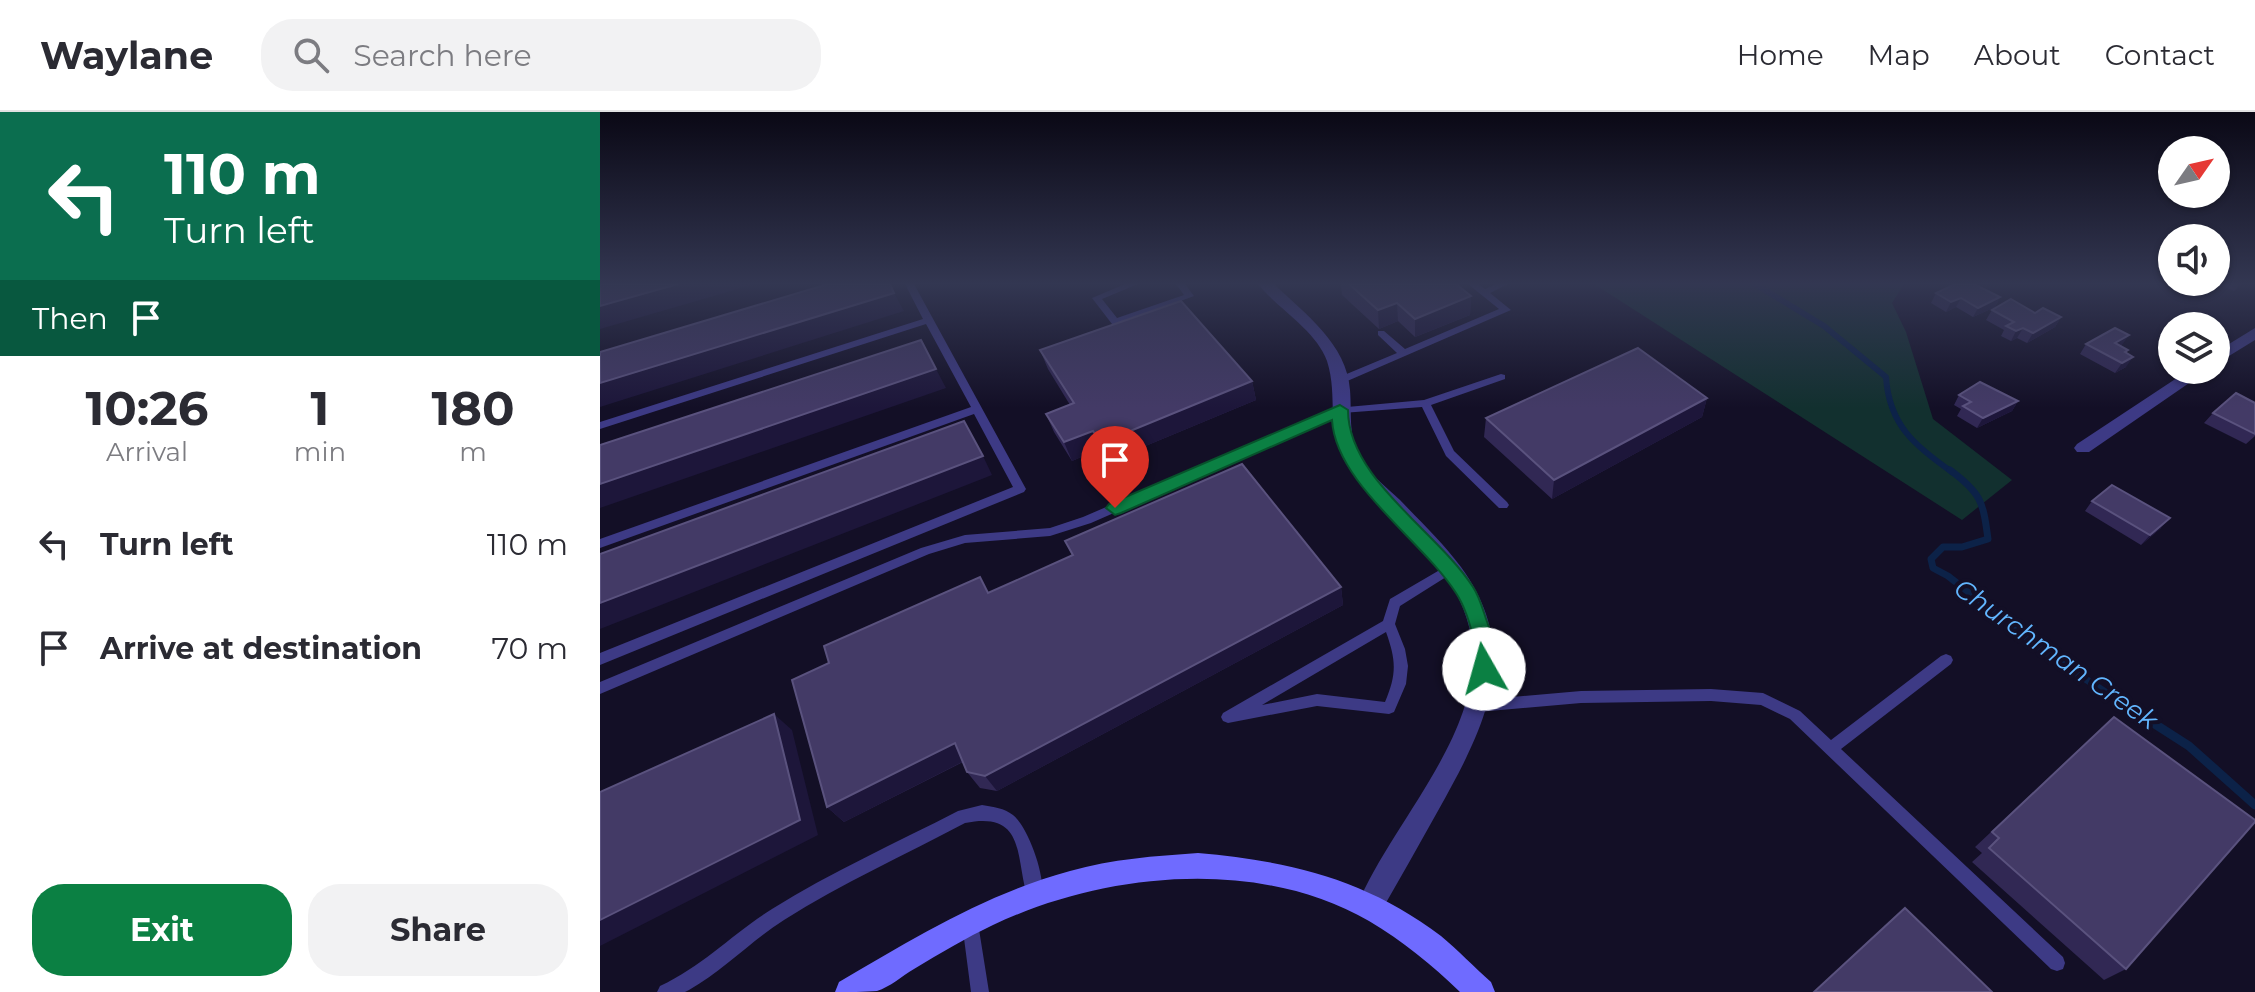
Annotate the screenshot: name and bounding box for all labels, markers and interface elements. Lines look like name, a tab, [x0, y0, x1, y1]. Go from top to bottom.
search box	[261, 19, 821, 91]
text: Waylane	[40, 32, 213, 79]
icon: search	[289, 33, 333, 77]
text: Search here	[353, 37, 532, 74]
text: Home	[1737, 38, 1824, 72]
text: Map	[1868, 38, 1930, 72]
text: About	[1974, 38, 2061, 72]
text: Contact	[2105, 38, 2215, 72]
north arrow	[2158, 136, 2230, 208]
map controls	[2158, 136, 2230, 384]
text: 110 m	[164, 140, 321, 208]
icon: left	[32, 144, 136, 248]
text: Turn left	[164, 208, 315, 252]
button: sound	[2158, 224, 2230, 296]
icon: arrive	[124, 296, 168, 340]
text: Then	[32, 300, 108, 337]
button: layers	[2158, 312, 2230, 384]
text: 10:26	[85, 379, 208, 437]
text: 1	[310, 379, 329, 437]
text: 180	[431, 379, 515, 437]
pin	[1081, 426, 1149, 508]
text: Arrival	[106, 436, 188, 468]
text: min	[294, 436, 346, 468]
text: m	[459, 436, 487, 468]
icon: arrive	[1093, 438, 1137, 482]
icon: left	[32, 522, 76, 566]
text: Turn left	[100, 526, 233, 563]
text: 110 m	[487, 526, 568, 563]
water label: Churchman Creek	[1948, 572, 2165, 737]
icon: arrive	[32, 626, 76, 670]
position arrow	[1442, 627, 1526, 711]
text: Arrive at destination	[100, 630, 422, 667]
text: 70 m	[491, 630, 568, 667]
button: Exit	[32, 884, 292, 976]
button: Share	[308, 884, 568, 976]

